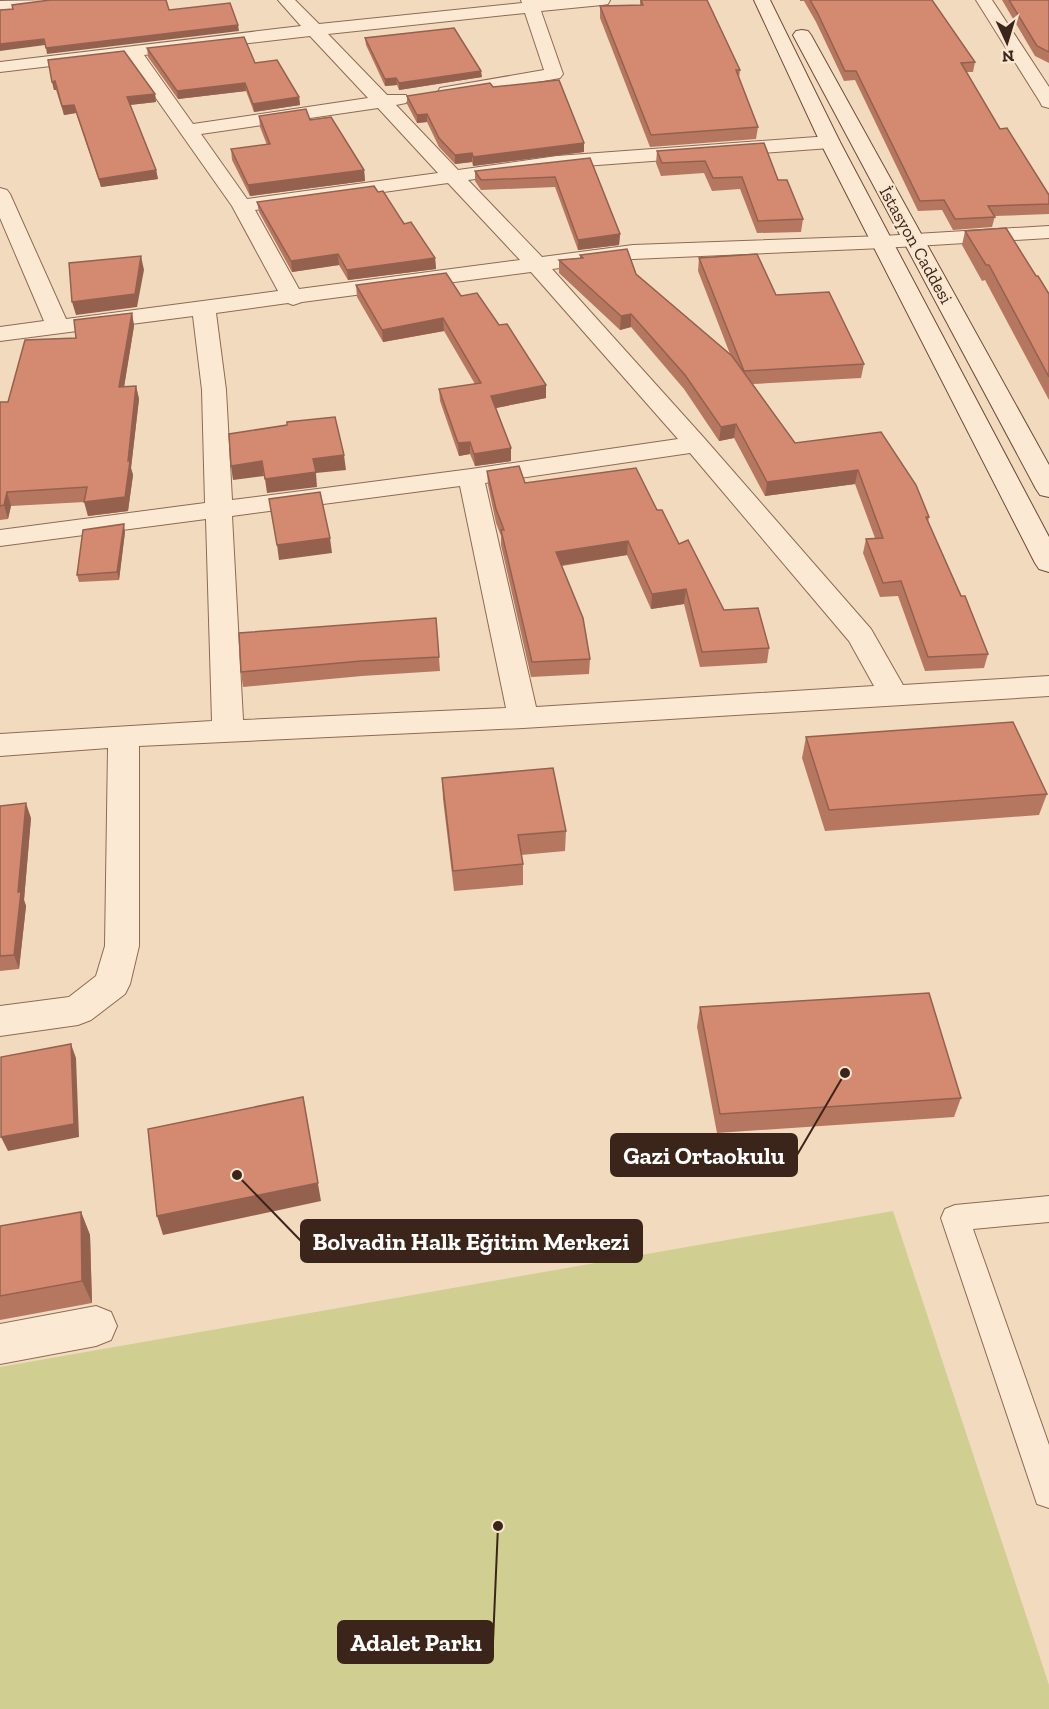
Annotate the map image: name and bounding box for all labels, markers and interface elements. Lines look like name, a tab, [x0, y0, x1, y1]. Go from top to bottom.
north arrow	[977, 12, 1037, 72]
text: N	[1001, 47, 1015, 66]
street label: İstasyon Caddesi	[875, 182, 957, 308]
callout: Gazi Ortaokulu	[611, 1134, 797, 1176]
text: Gazi Ortaokulu	[623, 1141, 785, 1170]
callout: Bolvadin Halk Eğitim Merkezi	[301, 1220, 642, 1262]
text: Bolvadin Halk Eğitim Merkezi	[313, 1227, 629, 1256]
callout: Adalet Parkı	[338, 1621, 493, 1663]
text: Adalet Parkı	[350, 1628, 482, 1657]

